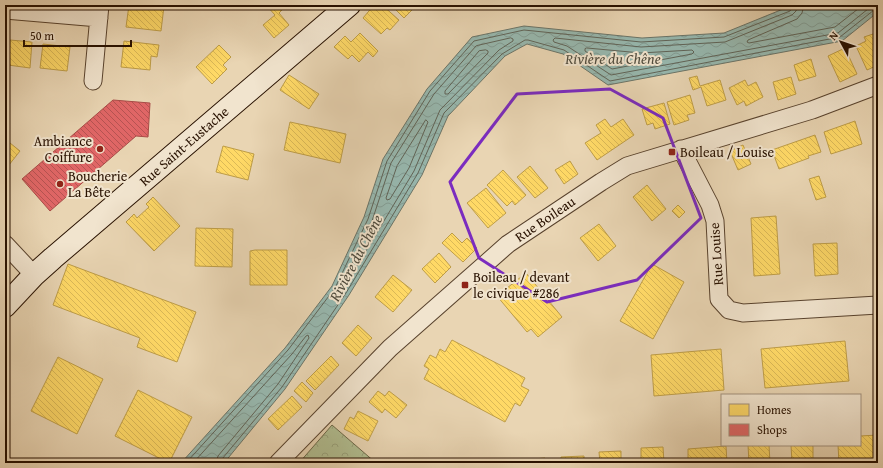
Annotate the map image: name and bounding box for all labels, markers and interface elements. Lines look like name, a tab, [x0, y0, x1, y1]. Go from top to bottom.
scale bar	[24, 22, 131, 48]
north arrow	[821, 22, 861, 62]
text: 50 m	[30, 27, 54, 44]
text: N	[825, 27, 842, 44]
water label: Rivière du Chêne	[564, 48, 661, 69]
street label: Rue Saint-Eustache	[135, 101, 233, 190]
place label: Ambiance Coiffure	[34, 131, 92, 167]
place label: Boileau / Louise	[680, 142, 775, 162]
marker: Ambiance Coiffure	[95, 144, 105, 154]
marker: Boileau / Louise	[667, 147, 677, 157]
place label: Boucherie La Bête	[68, 166, 128, 202]
marker: Boucherie La Bête	[55, 179, 65, 189]
street label: Rue Boileau	[511, 191, 580, 247]
water label: Rivière du Chêne	[323, 211, 387, 306]
street label: Rue Louise	[704, 222, 728, 286]
place label: Boileau / devant le civique #286	[473, 267, 570, 303]
marker: Boileau / devant le civique #286	[460, 280, 470, 290]
legend	[721, 394, 861, 446]
text: Homes	[757, 401, 792, 418]
text: Shops	[757, 421, 787, 438]

